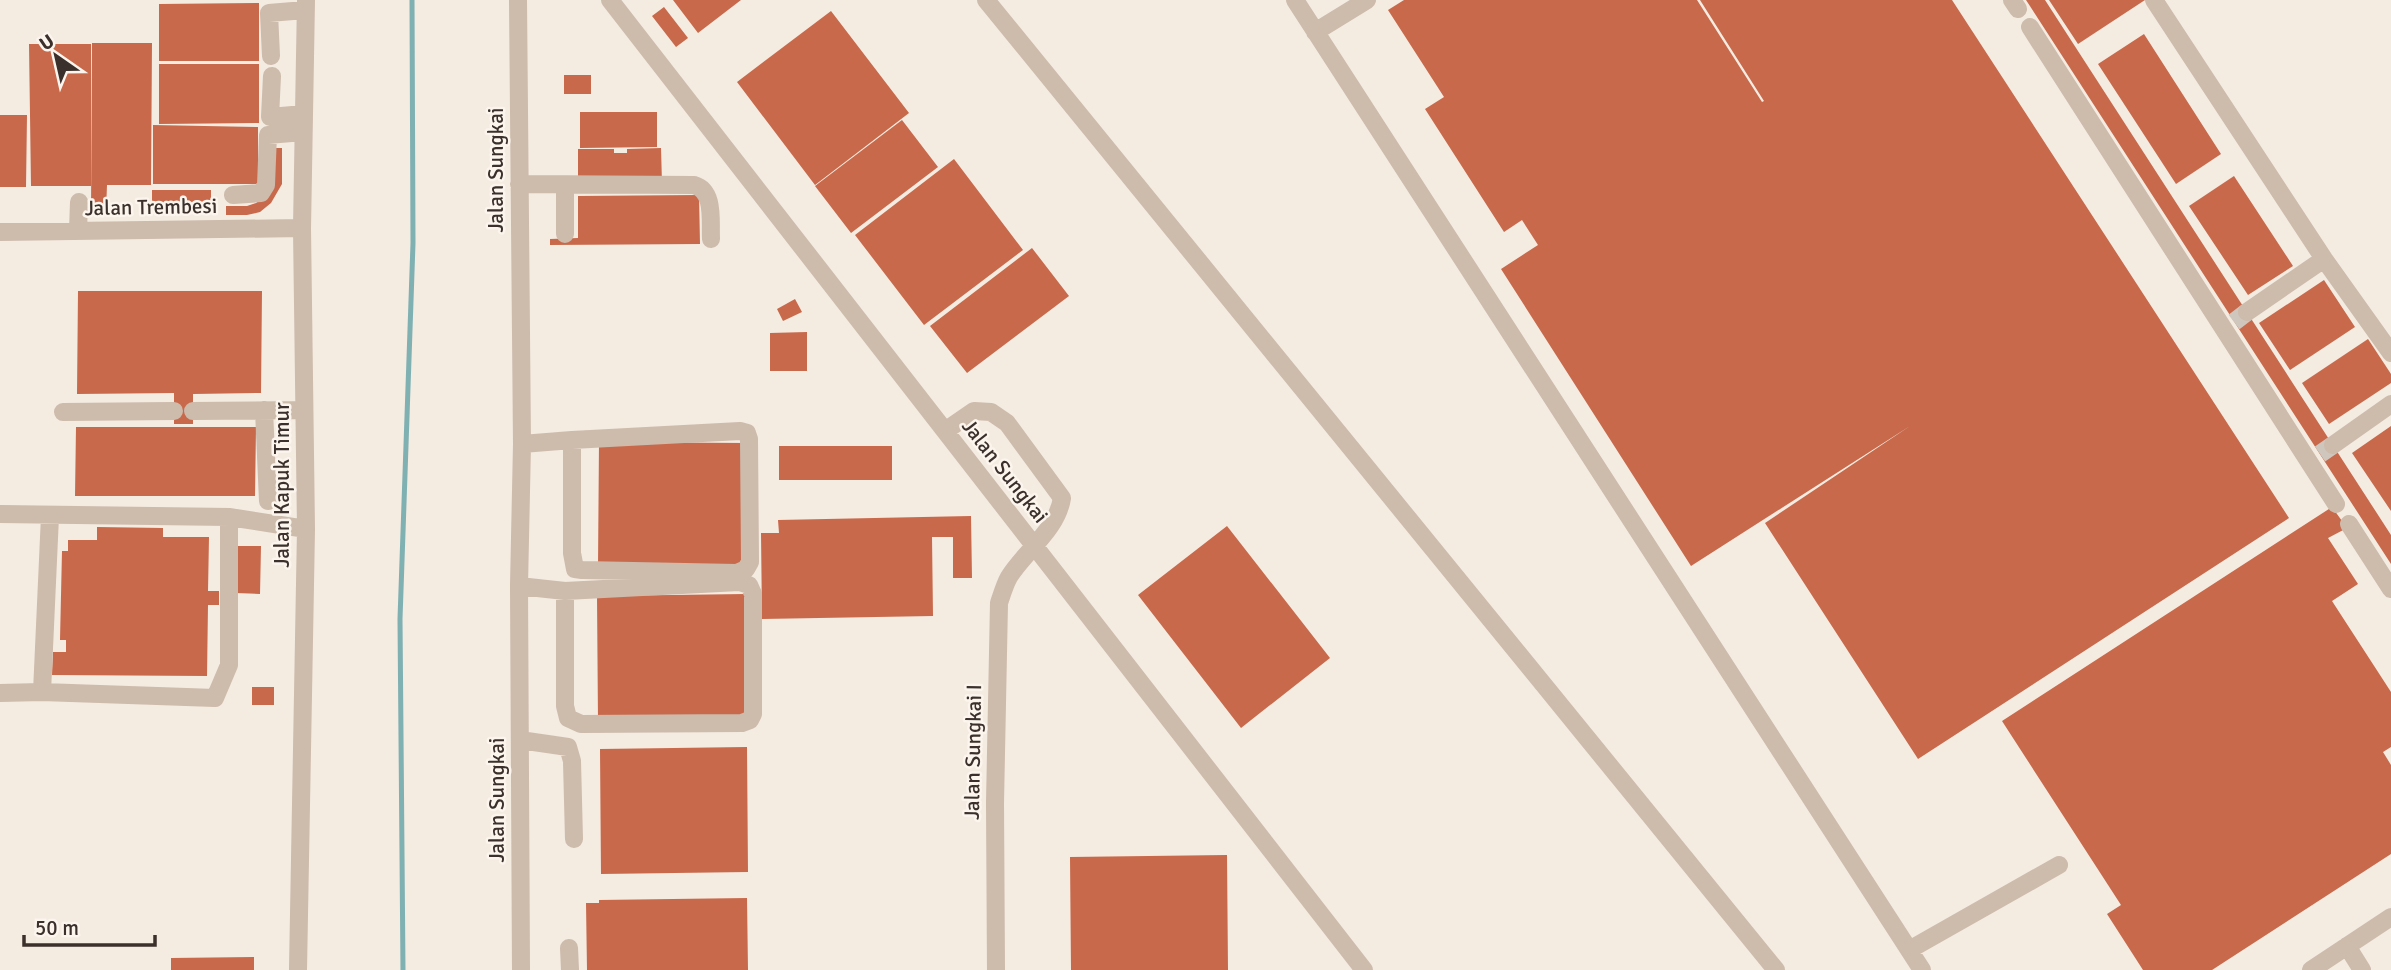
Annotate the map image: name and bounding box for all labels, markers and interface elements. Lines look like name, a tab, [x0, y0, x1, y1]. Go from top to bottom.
north arrow	[21, 21, 91, 91]
text: U	[35, 29, 59, 56]
street label: Jalan Sungkai	[483, 107, 509, 233]
street label: Jalan Trembesi	[84, 193, 218, 221]
street label: Jalan Kapuk Timur	[269, 402, 295, 568]
street label: Jalan Sungkai	[956, 414, 1054, 528]
street label: Jalan Sungkai I	[959, 684, 987, 820]
street label: Jalan Sungkai	[484, 737, 510, 863]
scale bar	[24, 904, 156, 948]
text: 50 m	[35, 915, 79, 941]

